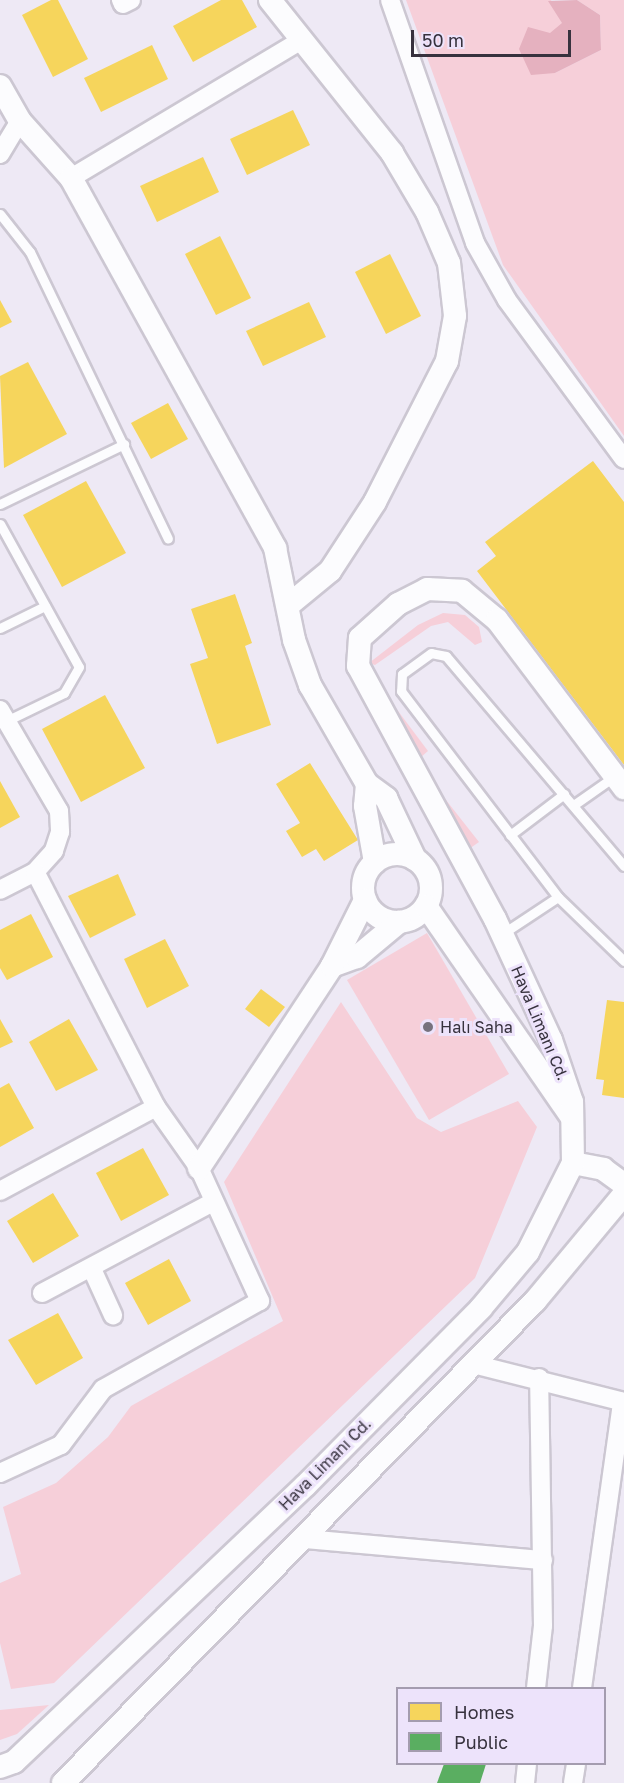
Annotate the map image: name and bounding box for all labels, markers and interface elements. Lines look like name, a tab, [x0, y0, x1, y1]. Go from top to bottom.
scale bar	[414, 18, 574, 56]
text: 50 m	[422, 29, 464, 51]
street label: Hava Limanı Cd.	[507, 963, 573, 1083]
place label: Halı Saha	[440, 1017, 513, 1037]
marker: Halı Saha	[421, 1020, 435, 1034]
street label: Hava Limanı Cd.	[275, 1414, 375, 1514]
legend	[396, 1687, 606, 1765]
text: Homes	[454, 1701, 514, 1723]
text: Public	[454, 1731, 508, 1753]

